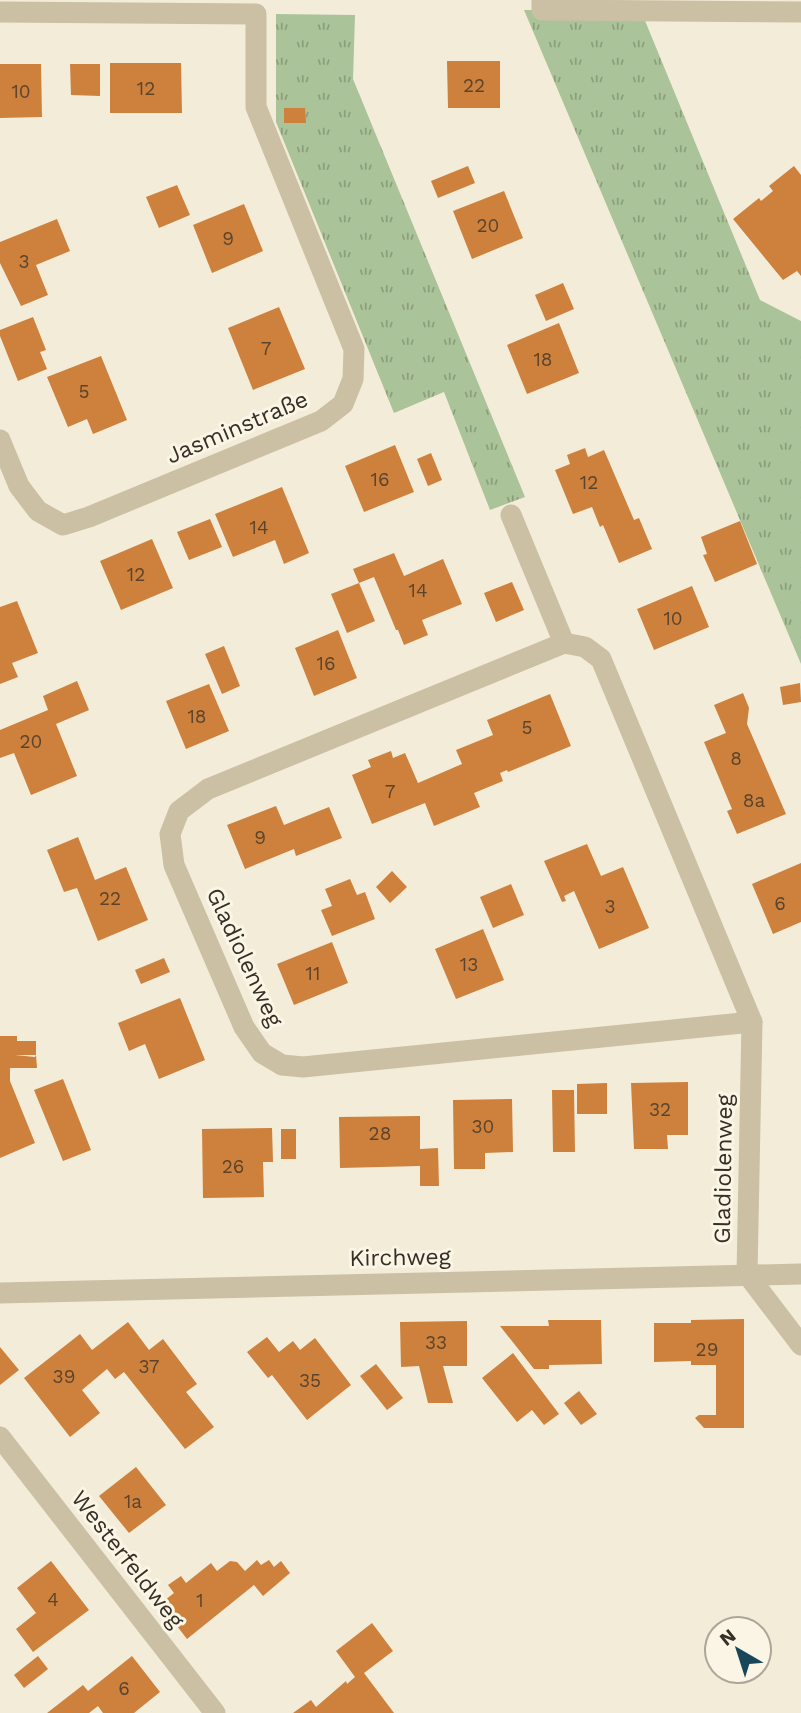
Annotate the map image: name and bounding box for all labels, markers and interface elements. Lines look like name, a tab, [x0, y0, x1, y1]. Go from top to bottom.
house number: 22	[463, 74, 485, 97]
house number: 12	[137, 77, 155, 100]
house number: 10	[11, 80, 31, 103]
house number: 20	[477, 214, 499, 237]
house number: 9	[222, 227, 234, 250]
house number: 3	[18, 250, 30, 273]
house number: 7	[261, 337, 271, 360]
house number: 18	[533, 348, 553, 371]
house number: 5	[78, 380, 90, 403]
street label: Jasminstraße	[162, 385, 312, 469]
house number: 16	[371, 468, 389, 491]
house number: 12	[580, 471, 598, 494]
house number: 14	[249, 516, 269, 539]
house number: 12	[127, 563, 145, 586]
house number: 14	[408, 579, 428, 602]
house number: 10	[663, 607, 683, 630]
house number: 16	[317, 652, 335, 675]
house number: 18	[187, 705, 207, 728]
house number: 5	[521, 716, 533, 739]
house number: 20	[20, 730, 42, 753]
house number: 8	[730, 747, 742, 770]
house number: 7	[385, 780, 395, 803]
house number: 8a	[743, 789, 765, 812]
house number: 9	[254, 826, 266, 849]
street label: Gladiolenweg	[201, 884, 289, 1031]
house number: 22	[99, 887, 121, 910]
house number: 6	[774, 892, 786, 915]
house number: 3	[604, 895, 616, 918]
house number: 13	[460, 953, 478, 976]
house number: 11	[306, 962, 320, 985]
street label: Gladiolenweg	[709, 1093, 738, 1244]
house number: 32	[649, 1098, 671, 1121]
house number: 30	[472, 1115, 494, 1138]
house number: 28	[369, 1122, 391, 1145]
house number: 26	[222, 1155, 244, 1178]
street label: Kirchweg	[349, 1243, 452, 1272]
house number: 33	[425, 1331, 447, 1354]
house number: 29	[696, 1338, 718, 1361]
house number: 37	[139, 1355, 159, 1378]
house number: 39	[53, 1365, 75, 1388]
house number: 35	[299, 1369, 321, 1392]
street label: Westerfeldweg	[66, 1485, 190, 1634]
house number: 1a	[124, 1490, 142, 1513]
house number: 4	[47, 1588, 59, 1611]
house number: 1	[196, 1589, 204, 1612]
north arrow	[703, 1615, 773, 1685]
text: N	[715, 1624, 740, 1651]
house number: 6	[118, 1677, 130, 1700]

